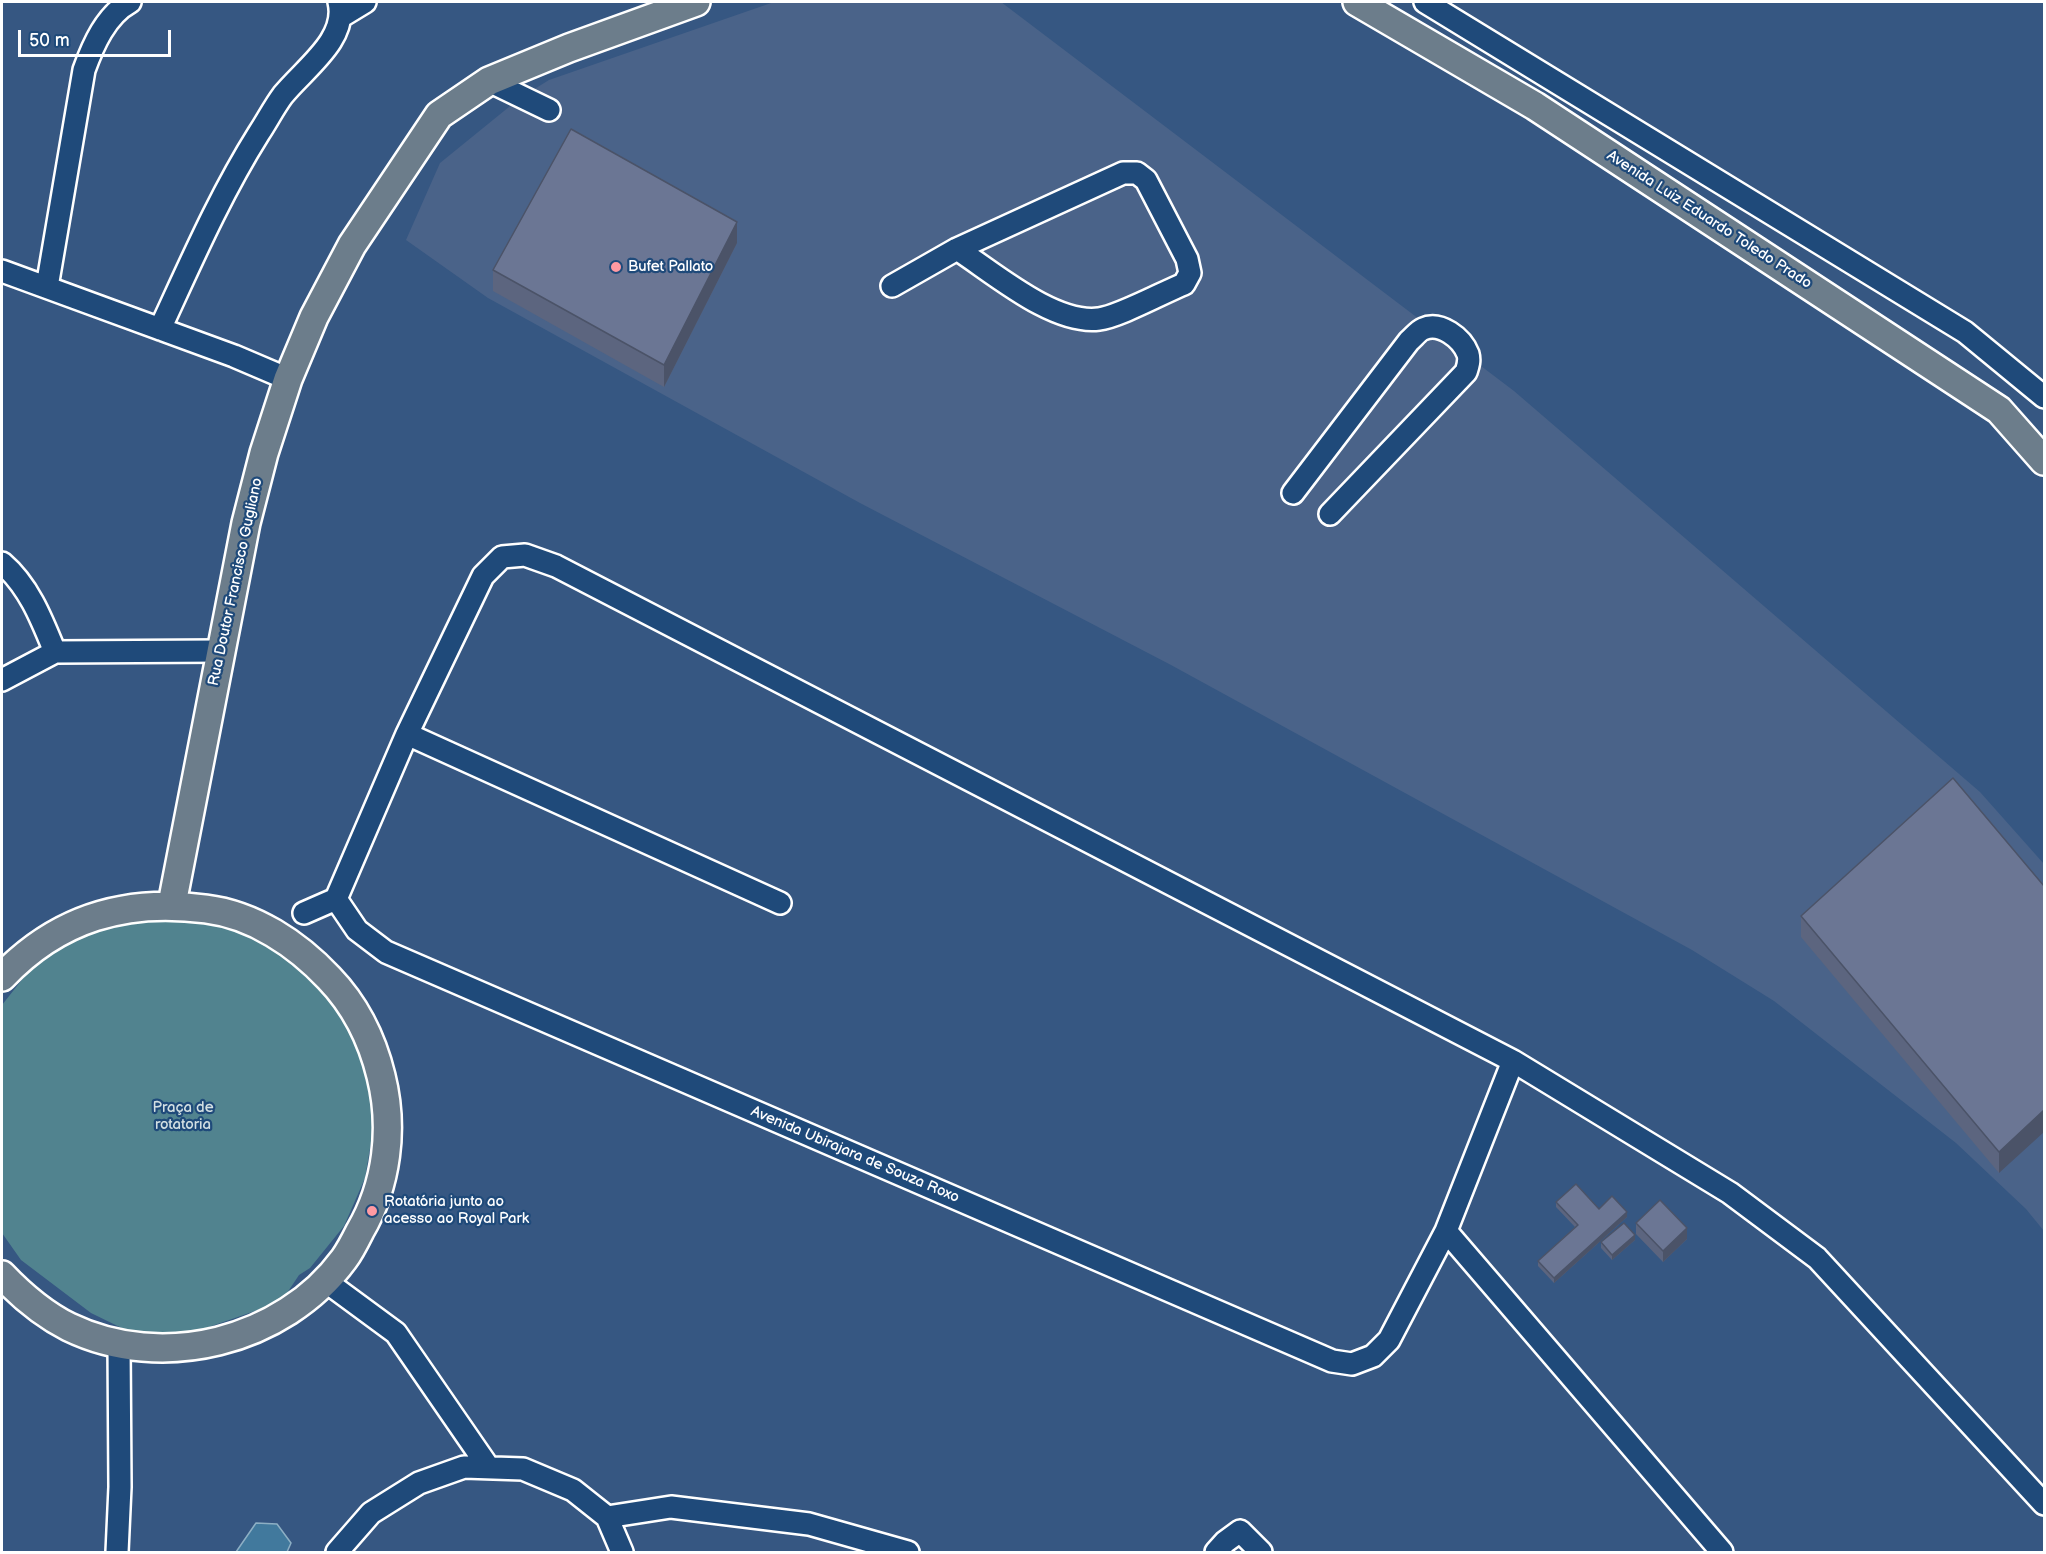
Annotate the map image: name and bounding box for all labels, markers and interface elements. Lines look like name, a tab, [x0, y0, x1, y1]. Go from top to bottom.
scale bar	[21, 18, 174, 56]
text: 50 m	[29, 30, 70, 51]
street label: Avenida Luiz Eduardo Toledo Prado	[1603, 147, 1815, 293]
place label: Bufet Pallato	[628, 258, 713, 276]
marker: Bufet Pallato	[609, 260, 623, 274]
street label: Rua Doutor Francisco Gugliano	[205, 476, 267, 688]
park label: Praça de rotatoria	[152, 1099, 214, 1134]
street label: Avenida Ubirajara de Souza Roxo	[748, 1103, 962, 1207]
place label: Rotatória junto ao acesso ao Royal Park	[384, 1193, 529, 1228]
marker: Rotatória junto ao acesso ao Royal Park	[365, 1204, 379, 1218]

